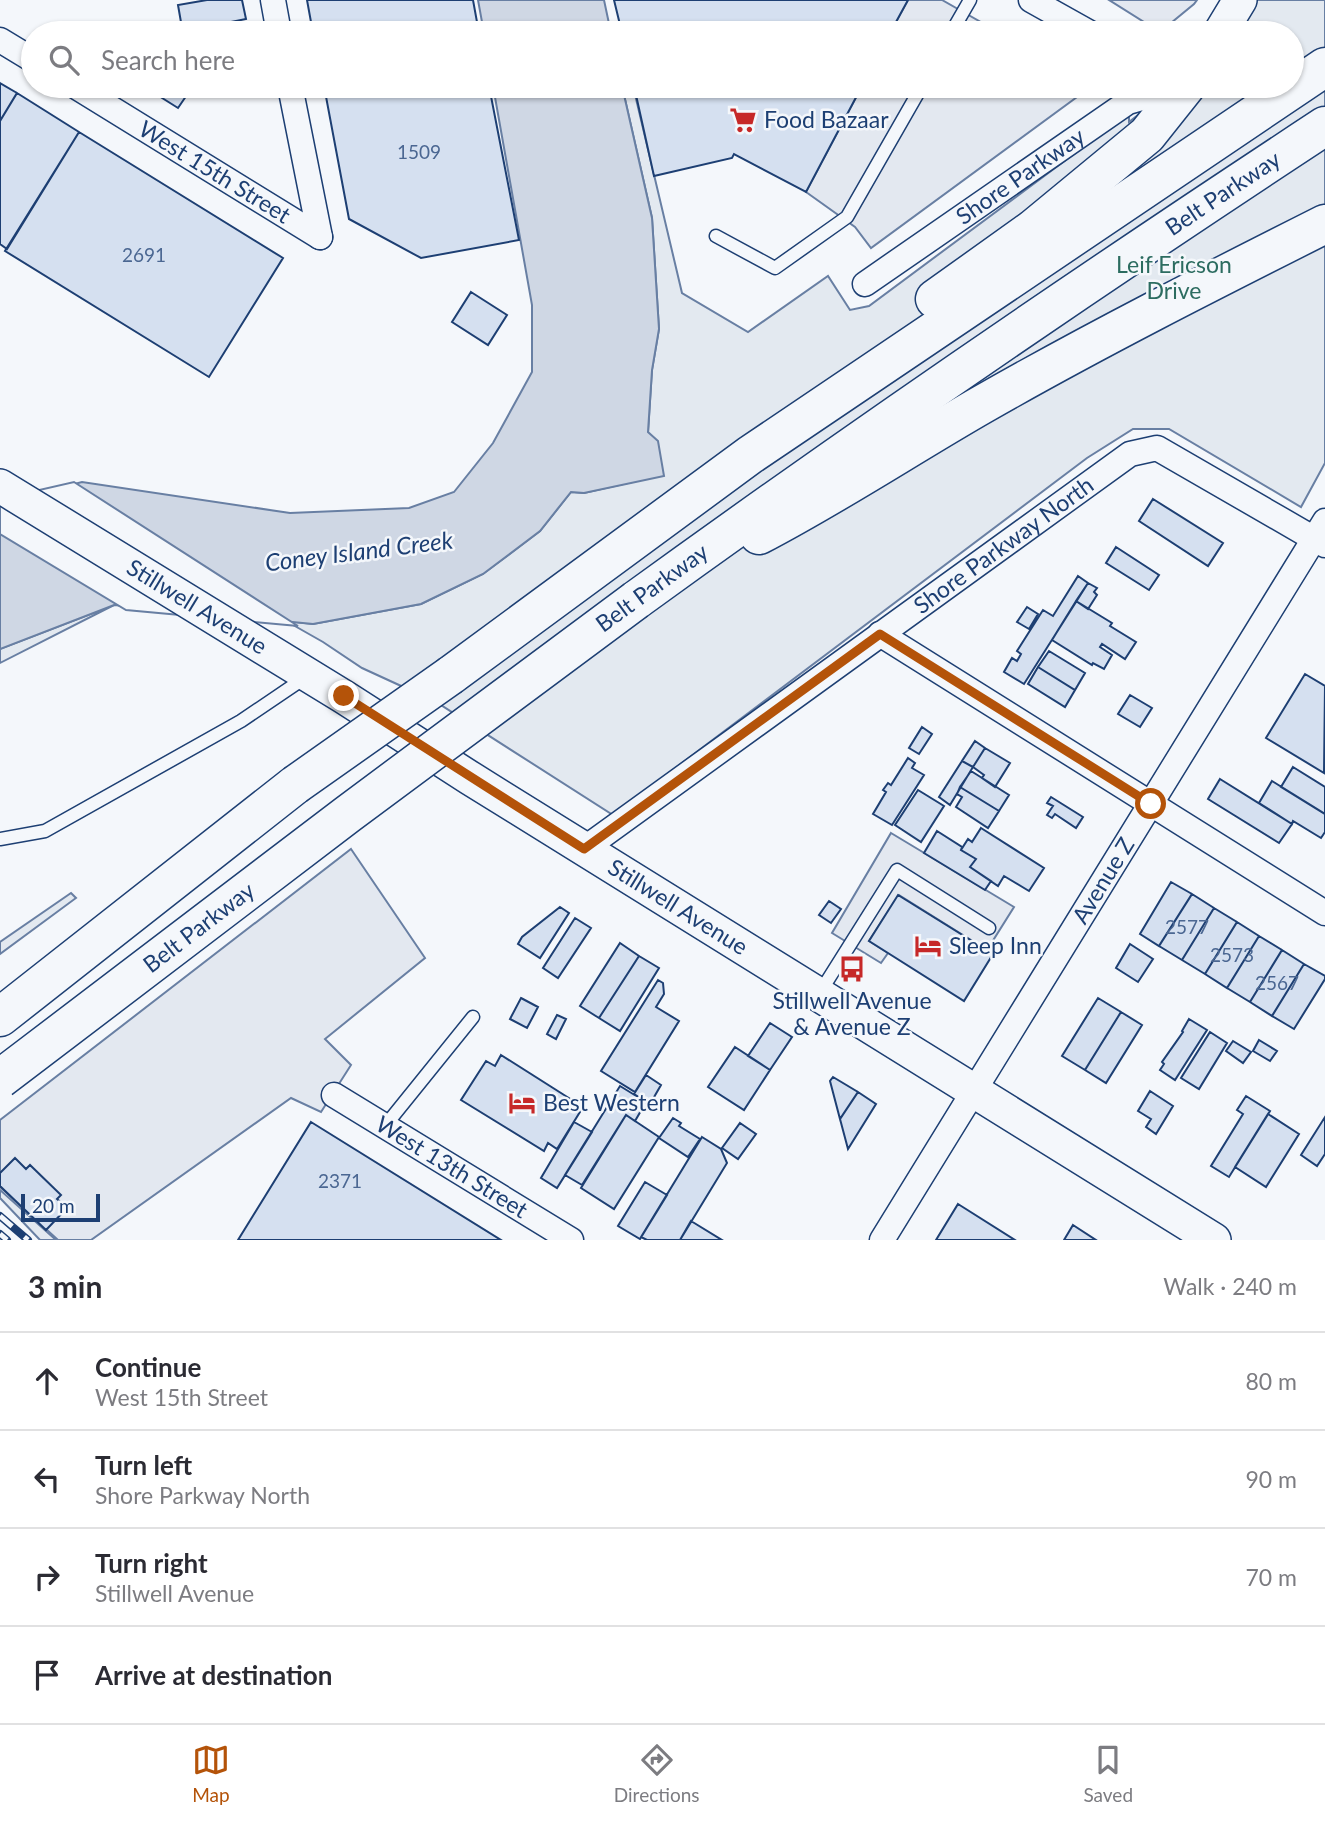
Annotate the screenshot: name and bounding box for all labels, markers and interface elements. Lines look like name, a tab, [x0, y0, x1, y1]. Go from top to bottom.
search box	[21, 21, 1304, 98]
icon: search	[45, 41, 83, 79]
text: Search here	[101, 44, 235, 76]
supermarket icon: Food Bazaar	[728, 105, 758, 135]
place label: Food Bazaar	[764, 105, 889, 133]
street label: West 15th Street	[134, 114, 297, 229]
street label: Shore Parkway	[950, 121, 1090, 230]
house number: 1509	[397, 140, 441, 163]
street label: Belt Parkway	[1159, 144, 1285, 241]
house number: 2691	[122, 243, 166, 266]
park label: Leif Ericson Drive	[1116, 250, 1232, 304]
street label: Shore Parkway North	[908, 470, 1098, 619]
water label: Coney Island Creek	[263, 525, 455, 576]
street label: Belt Parkway	[590, 537, 713, 637]
street label: Stillwell Avenue	[122, 552, 273, 659]
route end	[328, 680, 359, 711]
route start	[1135, 788, 1166, 819]
street label: Avenue Z	[1065, 832, 1140, 928]
street label: Stillwell Avenue	[603, 852, 753, 960]
street label: Belt Parkway	[137, 875, 260, 978]
house number: 2577	[1165, 915, 1209, 938]
hotel icon: Sleep Inn	[913, 931, 943, 961]
place label: Sleep Inn	[949, 931, 1042, 959]
house number: 2573	[1210, 943, 1254, 966]
bus stop icon: Stillwell Avenue & Avenue Z	[837, 954, 867, 984]
house number: 2567	[1255, 971, 1299, 994]
place label: Stillwell Avenue & Avenue Z	[772, 986, 932, 1040]
hotel icon: Best Western	[507, 1088, 537, 1118]
place label: Best Western	[543, 1088, 680, 1116]
street label: West 13th Street	[371, 1109, 534, 1224]
house number: 2371	[318, 1169, 362, 1192]
scale bar	[21, 1191, 100, 1223]
text: 20 m	[32, 1194, 75, 1217]
text: 3 min	[28, 1268, 102, 1304]
text: Walk · 240 m	[1163, 1272, 1297, 1300]
text: Continue	[95, 1351, 201, 1383]
icon: ahead	[28, 1362, 66, 1400]
text: 80 m	[1246, 1367, 1297, 1395]
text: West 15th Street	[95, 1383, 268, 1411]
text: Turn left	[95, 1449, 192, 1481]
icon: left	[28, 1460, 66, 1498]
text: 90 m	[1246, 1465, 1297, 1493]
text: Shore Parkway North	[95, 1481, 310, 1509]
text: Turn right	[95, 1547, 208, 1579]
icon: right	[28, 1558, 66, 1596]
text: 70 m	[1246, 1563, 1297, 1591]
text: Stillwell Avenue	[95, 1579, 254, 1607]
icon: arrive	[28, 1656, 66, 1694]
text: Arrive at destination	[95, 1659, 332, 1691]
tab: Map	[192, 1741, 230, 1806]
tab: Directions	[614, 1741, 700, 1806]
tab: Saved	[1083, 1741, 1133, 1806]

